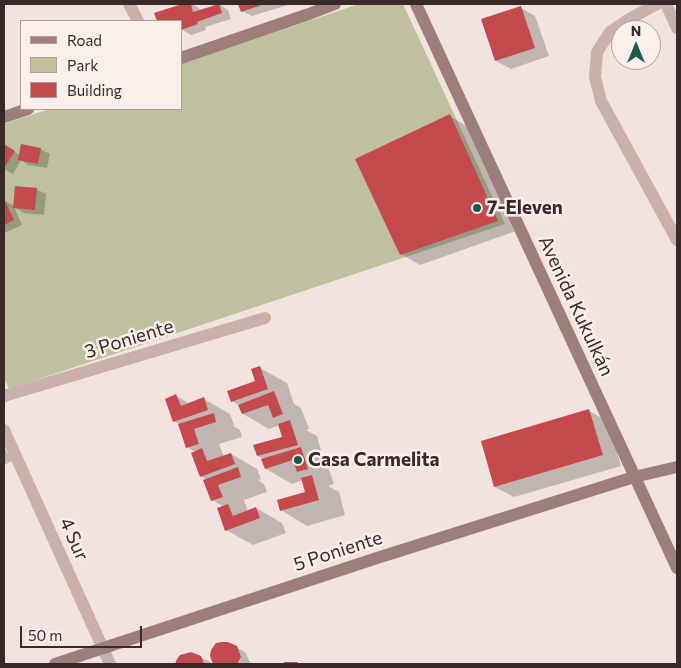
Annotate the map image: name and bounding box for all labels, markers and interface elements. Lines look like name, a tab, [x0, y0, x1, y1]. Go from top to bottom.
legend	[20, 20, 182, 110]
north arrow	[611, 20, 661, 70]
text: N	[631, 22, 641, 39]
text: Road	[67, 31, 102, 49]
text: Park	[67, 56, 98, 74]
text: Building	[67, 81, 122, 99]
place label: 7-Eleven	[487, 197, 563, 219]
marker: 7-Eleven	[471, 202, 483, 214]
street label: Avenida Kukulkán	[534, 232, 618, 380]
street label: 3 Poniente	[82, 315, 176, 363]
place label: Casa Carmelita	[308, 449, 439, 471]
marker: Casa Carmelita	[292, 454, 304, 466]
street label: 4 Sur	[55, 514, 93, 564]
street label: 5 Poniente	[291, 526, 385, 576]
scale bar	[22, 616, 145, 648]
text: 50 m	[28, 626, 62, 644]

